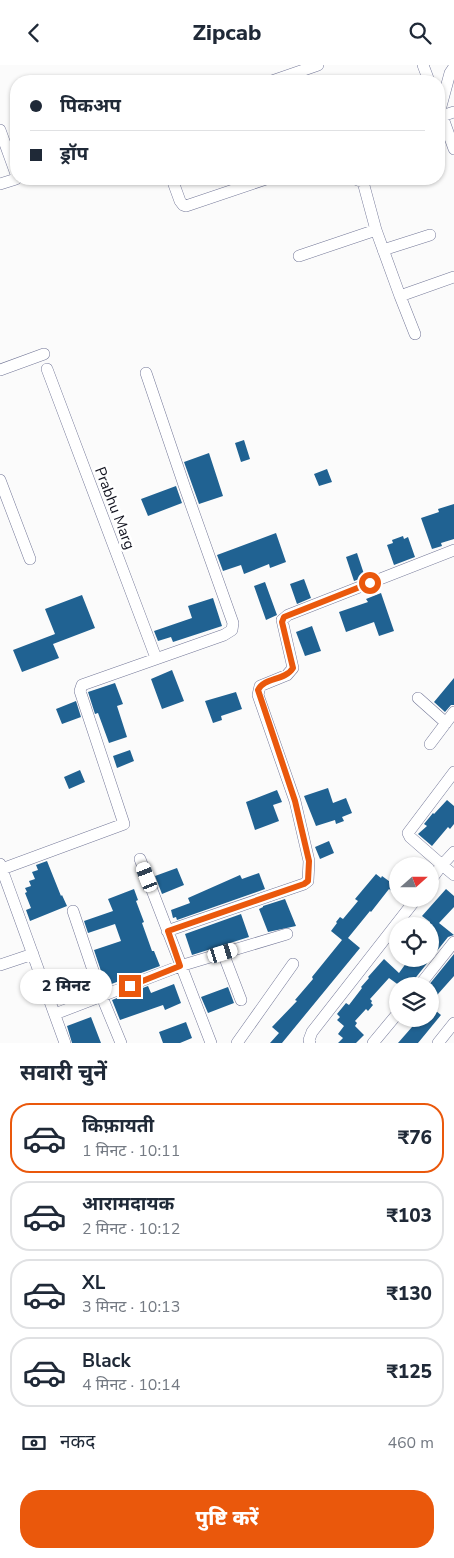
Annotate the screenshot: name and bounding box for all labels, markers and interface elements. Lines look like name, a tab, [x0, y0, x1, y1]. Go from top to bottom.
text: Zipcab	[193, 18, 262, 48]
icon: back	[20, 19, 48, 47]
icon: search	[406, 19, 434, 47]
text: पिकअप	[60, 93, 121, 119]
text: ड्रॉप	[60, 141, 88, 167]
street label: Prabhu Marg	[90, 464, 140, 552]
route start	[359, 572, 381, 594]
north arrow	[389, 857, 439, 907]
map controls	[389, 857, 439, 1027]
car	[134, 860, 159, 894]
button: locate	[389, 917, 439, 967]
car	[206, 941, 239, 965]
callout: 2 मिनट	[20, 969, 112, 1003]
text: 2 मिनट	[42, 975, 90, 997]
route end	[119, 975, 141, 997]
button: layers	[389, 977, 439, 1027]
text: सवारी चुनें	[20, 1058, 107, 1088]
text: किफ़ायती	[82, 1113, 154, 1139]
icon: car	[22, 1116, 67, 1161]
text: ₹76	[398, 1125, 432, 1151]
text: 1 मिनट · 10:11	[82, 1140, 180, 1162]
text: आरामदायक	[82, 1191, 174, 1217]
icon: car	[22, 1194, 67, 1239]
text: ₹103	[386, 1203, 432, 1229]
text: 2 मिनट · 10:12	[82, 1218, 180, 1240]
text: XL	[82, 1270, 105, 1296]
icon: car	[22, 1272, 67, 1317]
text: ₹130	[386, 1281, 432, 1307]
text: 3 मिनट · 10:13	[82, 1296, 180, 1318]
text: Black	[82, 1348, 131, 1374]
icon: car	[22, 1350, 67, 1395]
text: ₹125	[386, 1359, 432, 1385]
text: 4 मिनट · 10:14	[82, 1374, 180, 1396]
icon: cash	[20, 1429, 48, 1457]
text: नकद	[60, 1429, 95, 1455]
text: 460 m	[387, 1432, 434, 1454]
button: पुष्टि करें	[20, 1490, 434, 1548]

